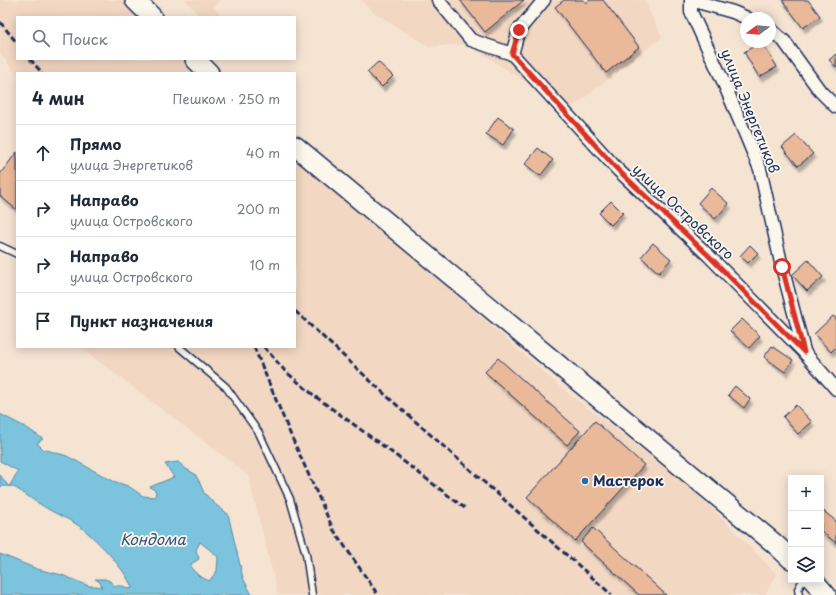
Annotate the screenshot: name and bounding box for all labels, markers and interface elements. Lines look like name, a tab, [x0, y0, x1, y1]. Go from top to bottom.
north arrow	[740, 12, 776, 48]
search box	[16, 16, 296, 60]
route end	[510, 21, 528, 39]
icon: search	[30, 27, 52, 49]
text: Поиск	[62, 27, 108, 50]
street label: улица Энергетиков	[716, 46, 785, 176]
text: 4 мин	[32, 85, 85, 111]
text: Пешком · 250 m	[173, 89, 280, 108]
text: Прямо	[70, 132, 121, 155]
icon: ahead	[32, 142, 54, 164]
text: 40 m	[246, 143, 280, 162]
text: улица Энергетиков	[70, 155, 193, 174]
street label: улица Островского	[628, 159, 739, 264]
text: Направо	[70, 188, 139, 211]
icon: right	[32, 198, 54, 220]
text: 200 m	[237, 199, 280, 218]
text: улица Островского	[70, 211, 193, 230]
text: Направо	[70, 244, 139, 267]
icon: right	[32, 254, 54, 276]
text: 10 m	[250, 255, 280, 274]
route start	[773, 258, 791, 276]
text: улица Островского	[70, 267, 193, 286]
text: Пункт назначения	[70, 309, 213, 332]
icon: arrive	[32, 310, 54, 332]
place label: Мастерок	[593, 470, 664, 491]
map controls	[788, 475, 824, 583]
button: +	[788, 475, 824, 511]
marker: Мастерок	[580, 476, 590, 486]
button: −	[788, 511, 824, 547]
water label: Кондома	[120, 527, 186, 550]
button: layers	[788, 547, 824, 583]

